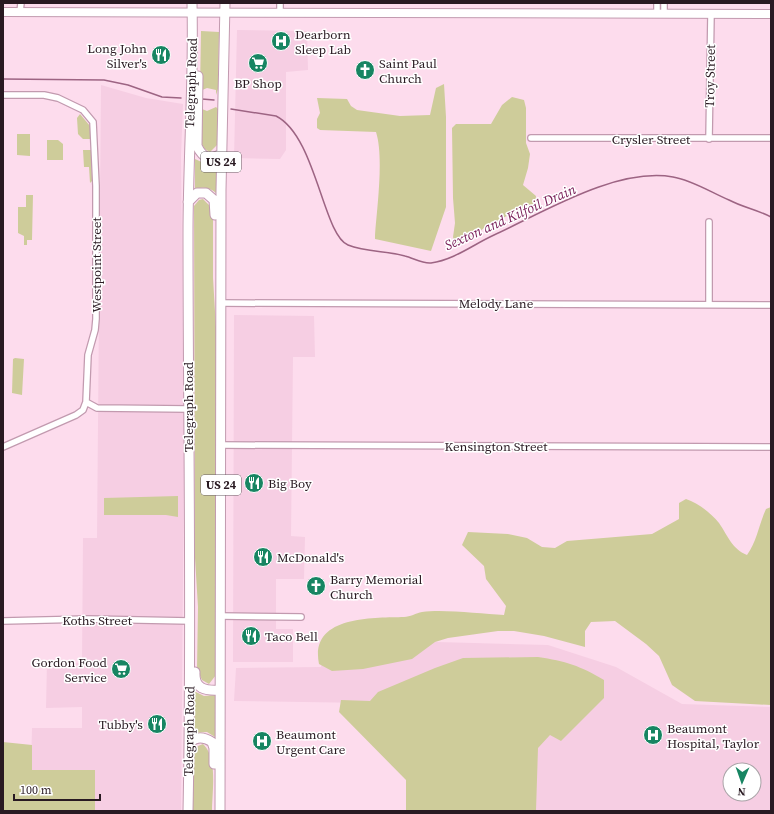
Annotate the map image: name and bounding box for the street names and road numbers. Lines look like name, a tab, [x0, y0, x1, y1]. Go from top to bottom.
street label: Telegraph Road	[181, 37, 201, 128]
street label: Troy Street	[701, 44, 719, 108]
street label: Crysler Street	[612, 131, 691, 148]
road number: US 24	[201, 152, 241, 172]
street label: Westpoint Street	[88, 217, 105, 313]
street label: Melody Lane	[459, 295, 534, 312]
street label: Telegraph Road	[180, 361, 197, 452]
street label: Kensington Street	[445, 438, 548, 455]
road number: US 24	[201, 475, 241, 495]
street label: Koths Street	[62, 612, 133, 629]
street label: Telegraph Road	[180, 685, 198, 776]

